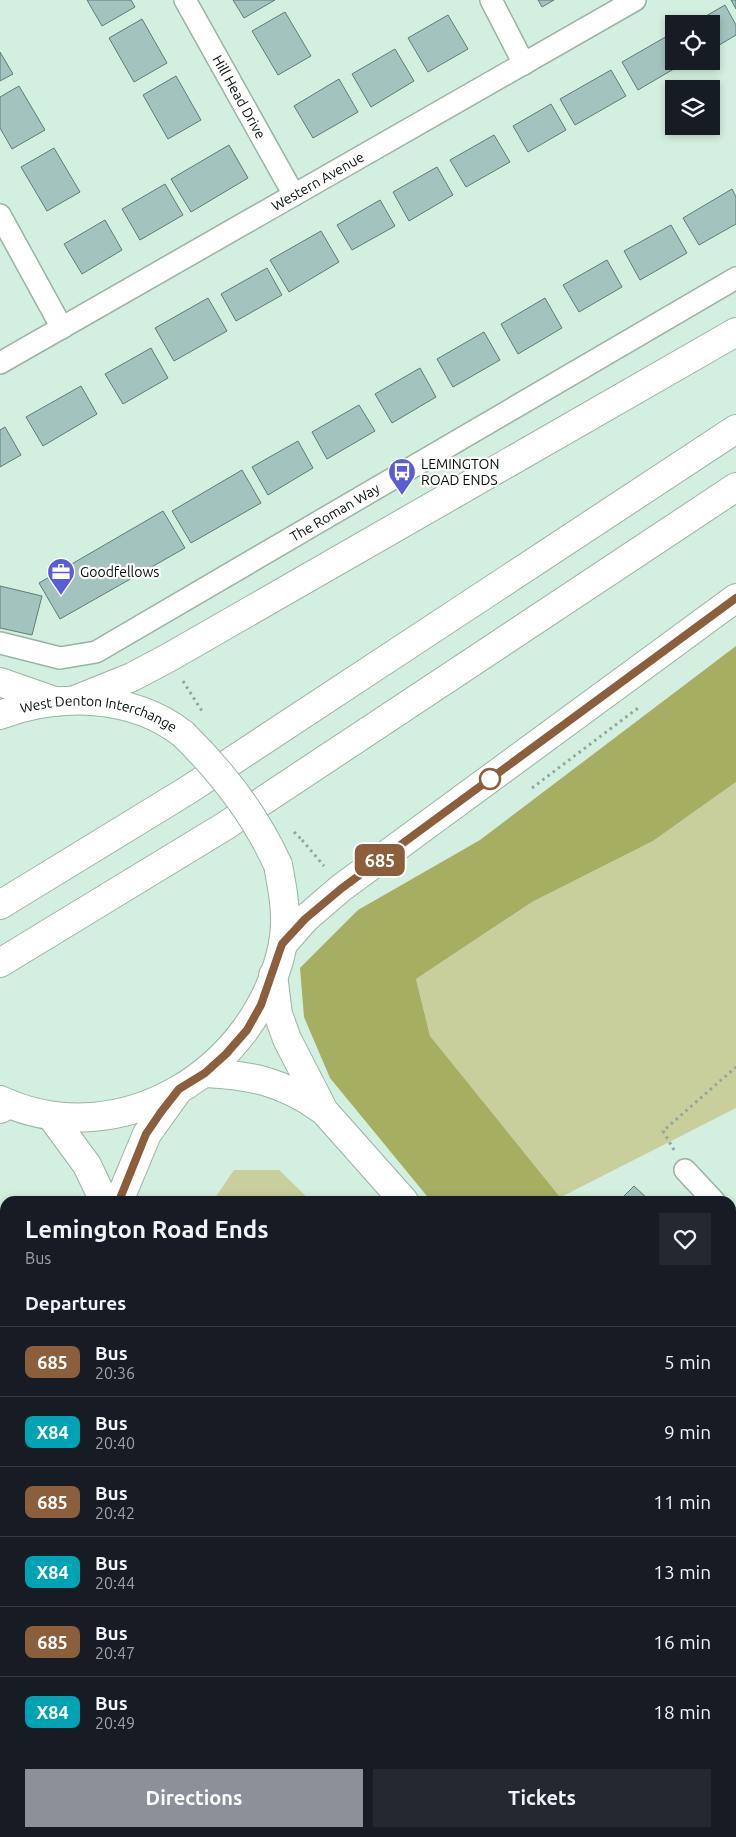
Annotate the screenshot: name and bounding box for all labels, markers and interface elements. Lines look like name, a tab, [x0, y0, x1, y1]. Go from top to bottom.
map controls	[665, 15, 720, 135]
button: locate	[665, 15, 720, 70]
street label: Hill Head Drive	[209, 52, 269, 141]
button: layers	[665, 80, 720, 135]
street label: Western Avenue	[269, 149, 367, 214]
place label: LEMINGTON ROAD ENDS	[421, 456, 499, 488]
bus stop icon: LEMINGTON ROAD ENDS	[387, 457, 417, 496]
street label: The Roman Way	[287, 480, 383, 545]
office icon: Goodfellows	[46, 557, 76, 596]
place label: Goodfellows	[80, 564, 159, 580]
street label: West Denton Interchange	[18, 693, 180, 735]
unlabelled marker	[479, 768, 501, 790]
line badge: 685	[351, 844, 409, 876]
text: 685	[365, 850, 395, 870]
button: heart	[659, 1213, 711, 1265]
text: Lemington Road Ends	[25, 1216, 269, 1243]
text: Bus	[25, 1249, 51, 1267]
text: Departures	[25, 1292, 126, 1314]
text: Bus	[95, 1342, 128, 1364]
text: 5 min	[664, 1351, 711, 1373]
text: 685	[37, 1352, 68, 1372]
text: 20:36	[95, 1364, 135, 1382]
text: Bus	[95, 1412, 128, 1434]
text: 9 min	[664, 1421, 711, 1443]
text: X84	[36, 1422, 69, 1442]
text: 20:40	[95, 1434, 135, 1452]
text: Bus	[95, 1482, 128, 1504]
text: 11 min	[653, 1491, 711, 1513]
text: 685	[37, 1492, 68, 1512]
text: 20:42	[95, 1504, 135, 1522]
text: Bus	[95, 1552, 128, 1574]
text: 13 min	[653, 1561, 711, 1583]
text: X84	[36, 1562, 69, 1582]
text: 20:44	[95, 1574, 135, 1592]
text: Bus	[95, 1622, 128, 1644]
text: 16 min	[653, 1631, 711, 1653]
text: 685	[37, 1632, 68, 1652]
text: 20:47	[95, 1644, 135, 1662]
text: Bus	[95, 1692, 128, 1714]
text: 18 min	[653, 1701, 711, 1723]
text: X84	[36, 1702, 69, 1722]
text: 20:49	[95, 1714, 135, 1732]
button: Directions	[25, 1769, 363, 1827]
button: Tickets	[373, 1769, 711, 1827]

